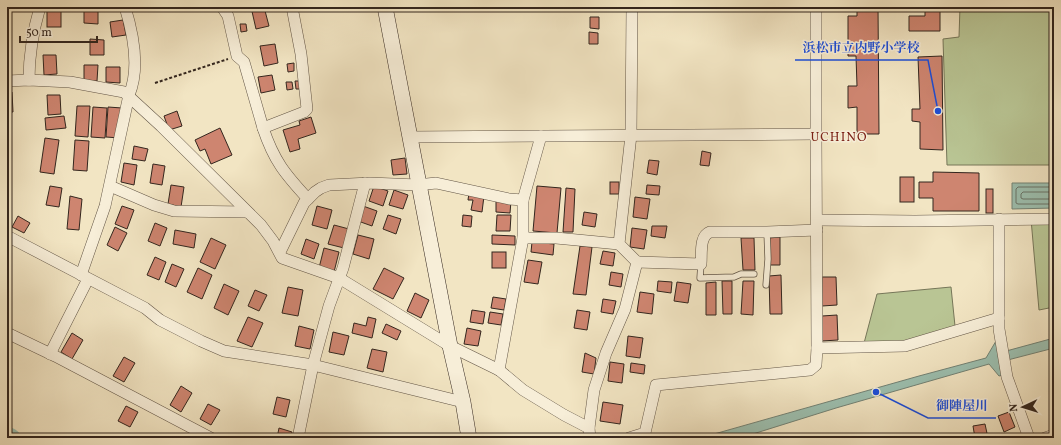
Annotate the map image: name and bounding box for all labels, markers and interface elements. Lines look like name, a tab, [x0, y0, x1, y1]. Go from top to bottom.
scale bar	[20, 18, 97, 44]
text: 50 m	[26, 25, 52, 41]
callout: 浜松市立内野小学校	[795, 35, 928, 60]
text: 浜松市立内野小学校	[802, 40, 920, 58]
district label: UCHINO	[811, 129, 867, 147]
north arrow	[1003, 387, 1043, 427]
callout: 御陣屋川	[928, 393, 996, 418]
text: 御陣屋川	[936, 398, 988, 416]
text: N	[1007, 403, 1022, 412]

